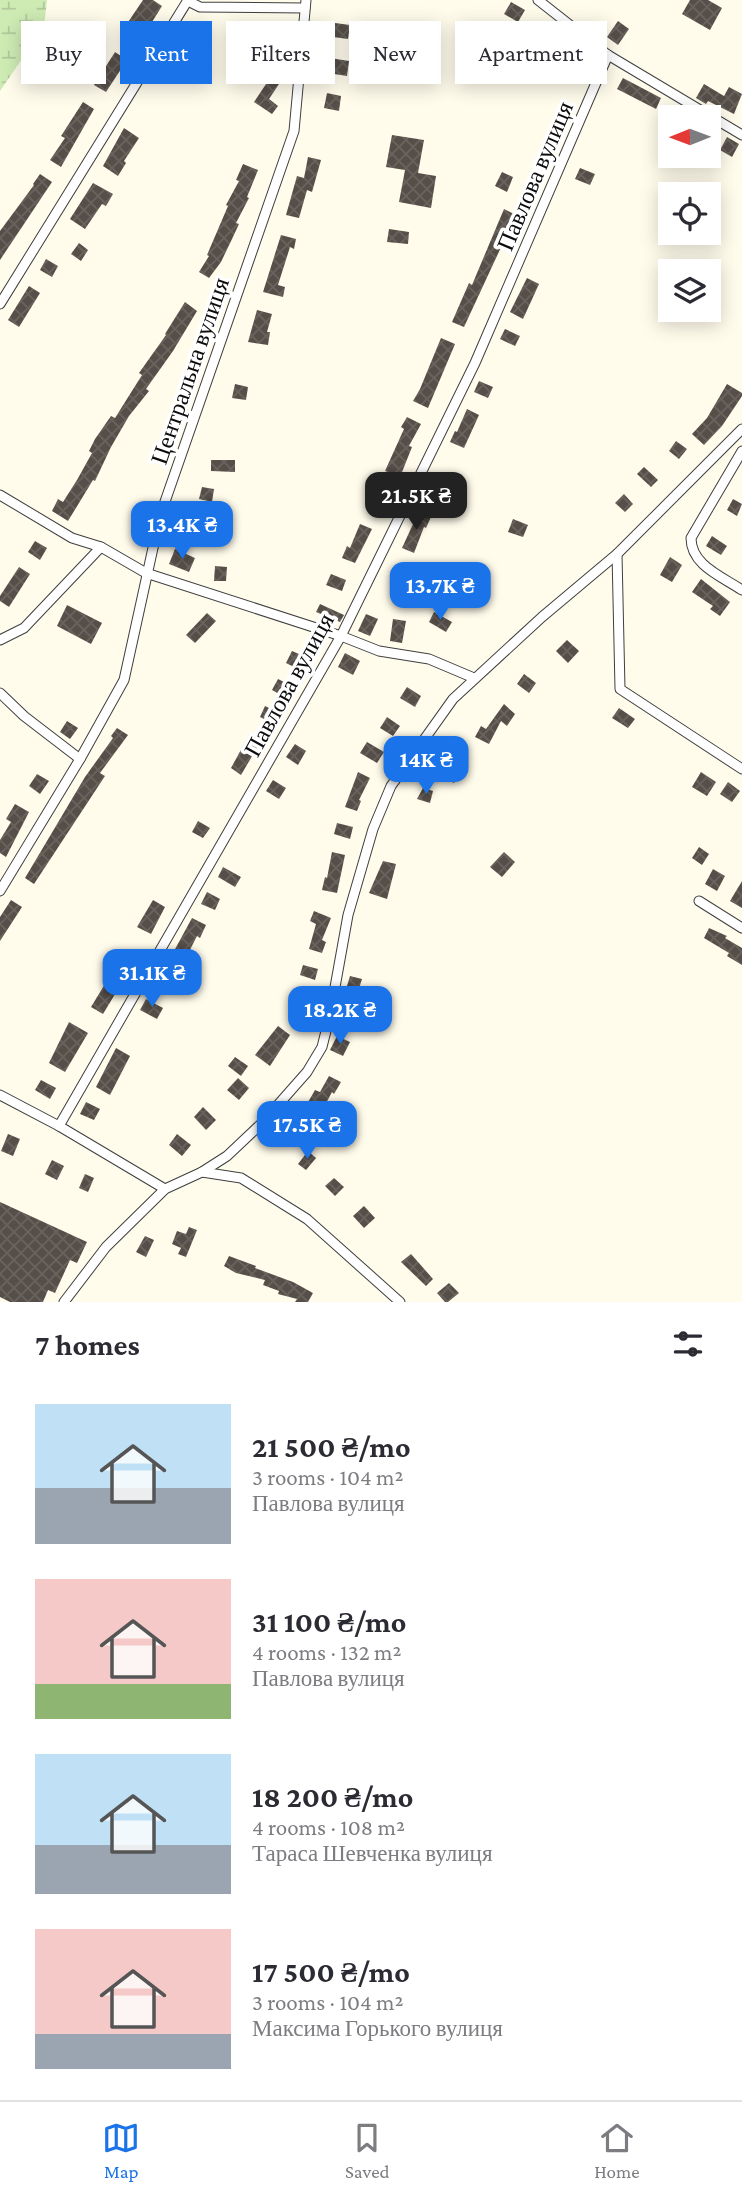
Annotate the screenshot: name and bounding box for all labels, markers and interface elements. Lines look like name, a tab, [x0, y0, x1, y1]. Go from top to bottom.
chip: Buy	[21, 21, 106, 84]
chip: Rent	[120, 21, 212, 84]
chip: Filters	[226, 21, 335, 84]
chip: New	[349, 21, 441, 84]
chip: Apartment	[455, 21, 607, 84]
street label: Павлова вулиця	[491, 97, 578, 254]
north arrow	[658, 105, 721, 168]
map controls	[658, 105, 721, 322]
button: locate	[658, 182, 721, 245]
button: layers	[658, 259, 721, 322]
street label: Центральна вулиця	[145, 274, 234, 468]
pin: 21.5K ₴	[351, 472, 481, 532]
text: 21.5K ₴	[381, 482, 451, 508]
pin: 13.4K ₴	[117, 502, 247, 561]
text: 13.4K ₴	[147, 511, 217, 537]
pin: 13.7K ₴	[375, 562, 505, 622]
text: 13.7K ₴	[406, 572, 474, 598]
street label: Павлова вулиця	[238, 609, 339, 761]
pin: 14K ₴	[377, 736, 475, 796]
text: 14K ₴	[400, 746, 452, 772]
pin: 31.1K ₴	[87, 950, 217, 1009]
text: 31.1K ₴	[119, 959, 185, 985]
pin: 18.2K ₴	[275, 986, 405, 1046]
text: 18.2K ₴	[304, 996, 376, 1022]
pin: 17.5K ₴	[242, 1102, 372, 1161]
text: 17.5K ₴	[273, 1111, 341, 1137]
icon: filters	[669, 1325, 707, 1363]
text: 7 homes	[35, 1328, 140, 1361]
text: 21 500 ₴/mo	[252, 1430, 411, 1463]
icon: home	[91, 1432, 175, 1516]
text: 3 rooms · 104 m²	[252, 1464, 404, 1490]
text: Павлова вулиця	[252, 1490, 405, 1516]
text: 31 100 ₴/mo	[252, 1605, 406, 1638]
icon: home	[91, 1607, 175, 1691]
text: 4 rooms · 132 m²	[252, 1639, 401, 1665]
text: Павлова вулиця	[252, 1665, 405, 1691]
text: 18 200 ₴/mo	[252, 1780, 413, 1813]
icon: home	[91, 1782, 175, 1866]
text: 4 rooms · 108 m²	[252, 1814, 405, 1840]
text: Тараса Шевченка вулиця	[252, 1840, 492, 1866]
text: 17 500 ₴/mo	[252, 1955, 410, 1988]
icon: home	[91, 1957, 175, 2041]
text: 3 rooms · 104 m²	[252, 1989, 404, 2015]
text: Максима Горького вулиця	[252, 2015, 503, 2041]
tab: Map	[102, 2119, 140, 2182]
tab: Saved	[345, 2119, 389, 2182]
tab: Home	[594, 2119, 640, 2182]

